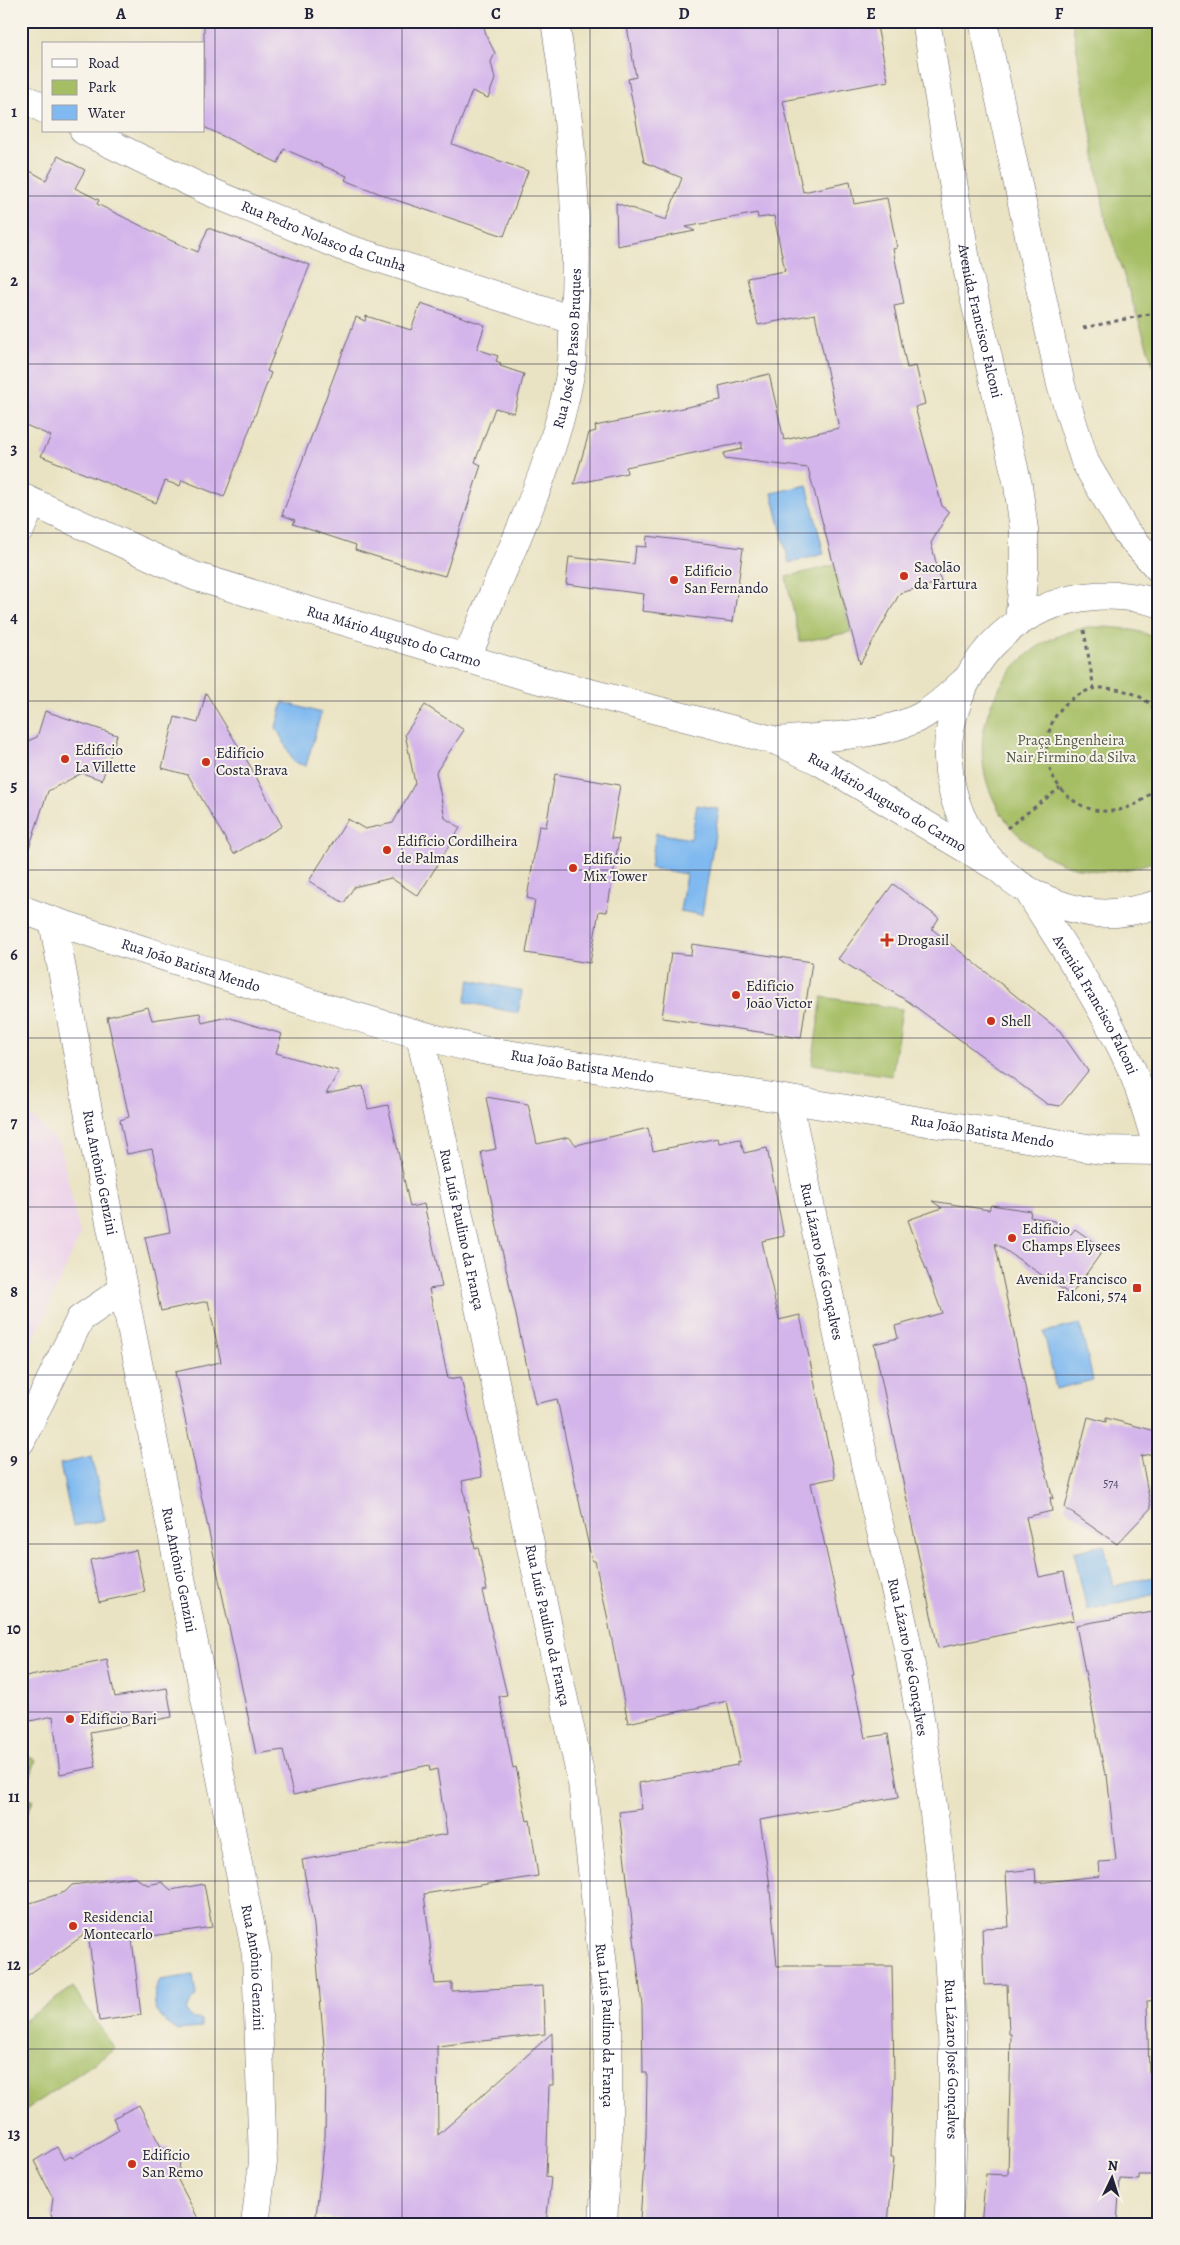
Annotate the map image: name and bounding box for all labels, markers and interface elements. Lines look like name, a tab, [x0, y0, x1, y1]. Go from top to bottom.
text: A	[115, 3, 127, 25]
text: B	[304, 3, 314, 25]
text: C	[491, 3, 501, 25]
text: D	[678, 3, 690, 25]
text: E	[866, 3, 876, 25]
text: F	[1055, 3, 1064, 25]
legend	[42, 42, 205, 132]
text: Road	[88, 53, 120, 73]
text: Park	[88, 77, 117, 97]
text: 1	[11, 101, 17, 123]
text: Water	[87, 103, 125, 123]
street label: Rua Pedro Nolasco da Cunha	[238, 196, 409, 276]
street label: Avenida Francisco Falconi	[953, 242, 1007, 400]
street label: Rua José do Passo Bruques	[548, 268, 586, 431]
text: 2	[10, 270, 18, 292]
text: 3	[11, 438, 18, 460]
place label: Sacolão da Fartura	[914, 557, 977, 594]
place label: Edifício San Fernando	[684, 561, 768, 598]
marker: Sacolão da Fartura	[898, 570, 910, 582]
marker: Edifício San Fernando	[668, 574, 680, 586]
street label: Rua Mário Augusto do Carmo	[304, 601, 484, 672]
text: 4	[10, 607, 18, 629]
park label: Praça Engenheira Nair Firmino da Silva	[1006, 730, 1136, 767]
place label: Edifício La Villette	[75, 740, 136, 777]
place label: Edifício Costa Brava	[216, 743, 288, 780]
street label: Rua Mário Augusto do Carmo	[804, 747, 970, 857]
marker: Edifício La Villette	[59, 753, 71, 765]
marker: Edifício Costa Brava	[200, 756, 212, 768]
text: 5	[11, 775, 18, 797]
place label: Edifício Cordilheira de Palmas	[397, 831, 518, 868]
marker: Edifício Cordilheira de Palmas	[381, 844, 393, 856]
place label: Edifício Mix Tower	[583, 849, 647, 886]
marker: Edifício Mix Tower	[567, 862, 579, 874]
place label: Drogasil	[897, 930, 949, 950]
street label: Avenida Francisco Falconi	[1048, 930, 1143, 1077]
street label: Rua João Batista Mendo	[119, 933, 263, 997]
marker: Drogasil	[881, 934, 893, 946]
text: 6	[10, 944, 18, 966]
place label: Edifício João Victor	[746, 976, 813, 1013]
marker: Edifício João Victor	[730, 989, 742, 1001]
place label: Shell	[1001, 1011, 1031, 1031]
marker: Shell	[985, 1015, 997, 1027]
street label: Rua João Batista Mendo	[509, 1045, 656, 1088]
street label: Rua Antônio Genzini	[78, 1108, 122, 1237]
street label: Rua João Batista Mendo	[909, 1109, 1055, 1152]
text: 7	[11, 1112, 18, 1134]
street label: Rua Luís Paulino da França	[435, 1147, 489, 1312]
street label: Rua Lázaro José Gonçalves	[796, 1181, 848, 1342]
place label: Edifício Champs Elysees	[1022, 1219, 1121, 1256]
marker: Edifício Champs Elysees	[1006, 1232, 1018, 1244]
place label: Avenida Francisco Falconi, 574	[1016, 1269, 1127, 1306]
text: 8	[10, 1281, 18, 1303]
marker: Avenida Francisco Falconi, 574	[1131, 1282, 1143, 1294]
text: 9	[10, 1449, 18, 1471]
house number: 574	[1103, 1475, 1119, 1491]
street label: Rua Antônio Genzini	[157, 1505, 202, 1634]
street label: Rua Luís Paulino da França	[521, 1543, 575, 1708]
street label: Rua Lázaro José Gonçalves	[883, 1576, 933, 1738]
text: 10	[7, 1618, 21, 1640]
place label: Edifício Bari	[80, 1709, 157, 1729]
marker: Edifício Bari	[64, 1713, 76, 1725]
text: 11	[8, 1786, 20, 1808]
street label: Rua Antônio Genzini	[236, 1903, 269, 2031]
place label: Residencial Montecarlo	[83, 1907, 153, 1944]
marker: Residencial Montecarlo	[67, 1920, 79, 1932]
street label: Rua Luís Paulino da França	[590, 1942, 618, 2108]
text: 12	[7, 1954, 21, 1976]
street label: Rua Lázaro José Gonçalves	[940, 1978, 963, 2140]
text: 13	[8, 2123, 20, 2145]
place label: Edifício San Remo	[142, 2145, 203, 2182]
north arrow	[1088, 2152, 1138, 2202]
text: N	[1107, 2156, 1119, 2175]
marker: Edifício San Remo	[126, 2158, 138, 2170]

